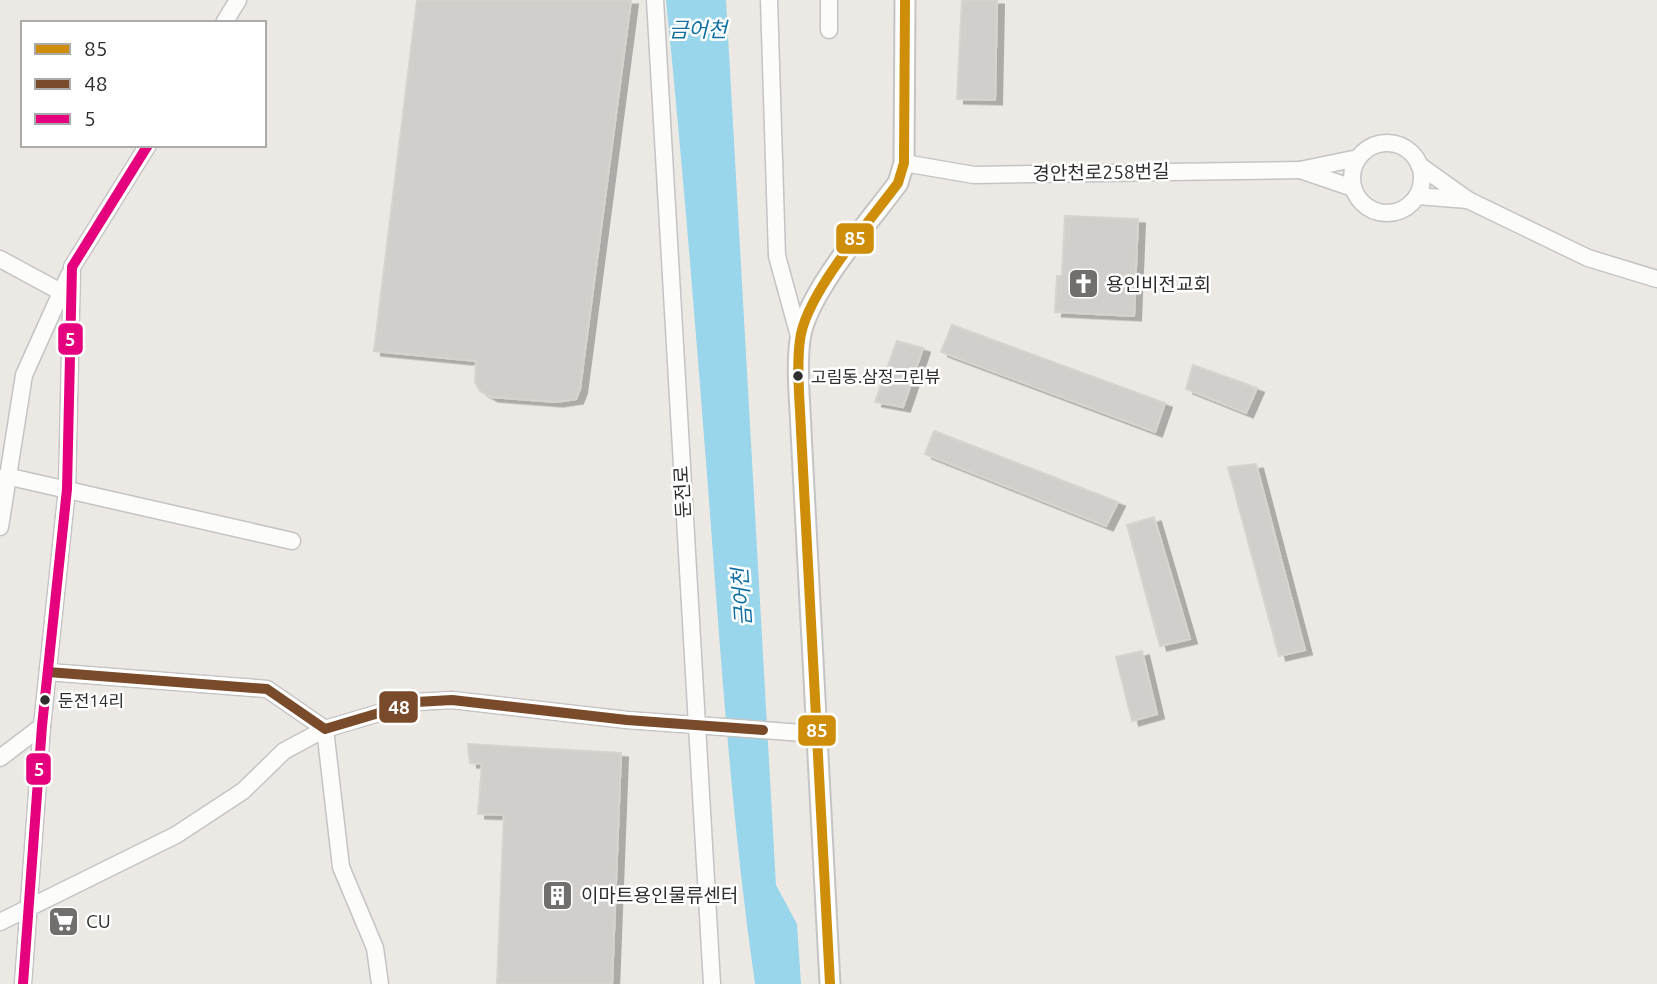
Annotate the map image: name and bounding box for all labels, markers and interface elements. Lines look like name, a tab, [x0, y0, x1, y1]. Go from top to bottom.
water label: 금어천	[669, 17, 730, 41]
legend	[21, 21, 266, 147]
text: 85	[84, 36, 108, 60]
text: 48	[84, 71, 108, 95]
text: 5	[84, 106, 96, 130]
street label: 경안천로258번길	[1032, 160, 1170, 184]
line badge: 85	[835, 222, 875, 255]
text: 85	[844, 227, 866, 249]
church icon: 용인비전교회	[1066, 267, 1100, 301]
place label: 용인비전교회	[1106, 273, 1211, 295]
line badge: 5	[57, 322, 84, 356]
text: 5	[65, 328, 75, 350]
place label: 고림동.삼정그린뷰	[811, 367, 940, 386]
marker: 고림동.삼정그린뷰	[791, 369, 805, 383]
street label: 둔전로	[670, 465, 694, 519]
water label: 금어천	[727, 565, 755, 627]
line badge: 48	[378, 690, 419, 724]
place label: 둔전14리	[58, 691, 124, 710]
marker: 둔전14리	[38, 693, 52, 707]
text: 48	[388, 696, 410, 718]
line badge: 85	[797, 714, 837, 747]
text: 85	[806, 719, 828, 741]
line badge: 5	[25, 752, 52, 786]
text: 5	[34, 758, 44, 780]
building icon: 이마트용인물류센터	[541, 878, 575, 912]
place label: 이마트용인물류센터	[581, 884, 738, 906]
supermarket icon: CU	[46, 904, 80, 938]
place label: CU	[86, 910, 111, 932]

